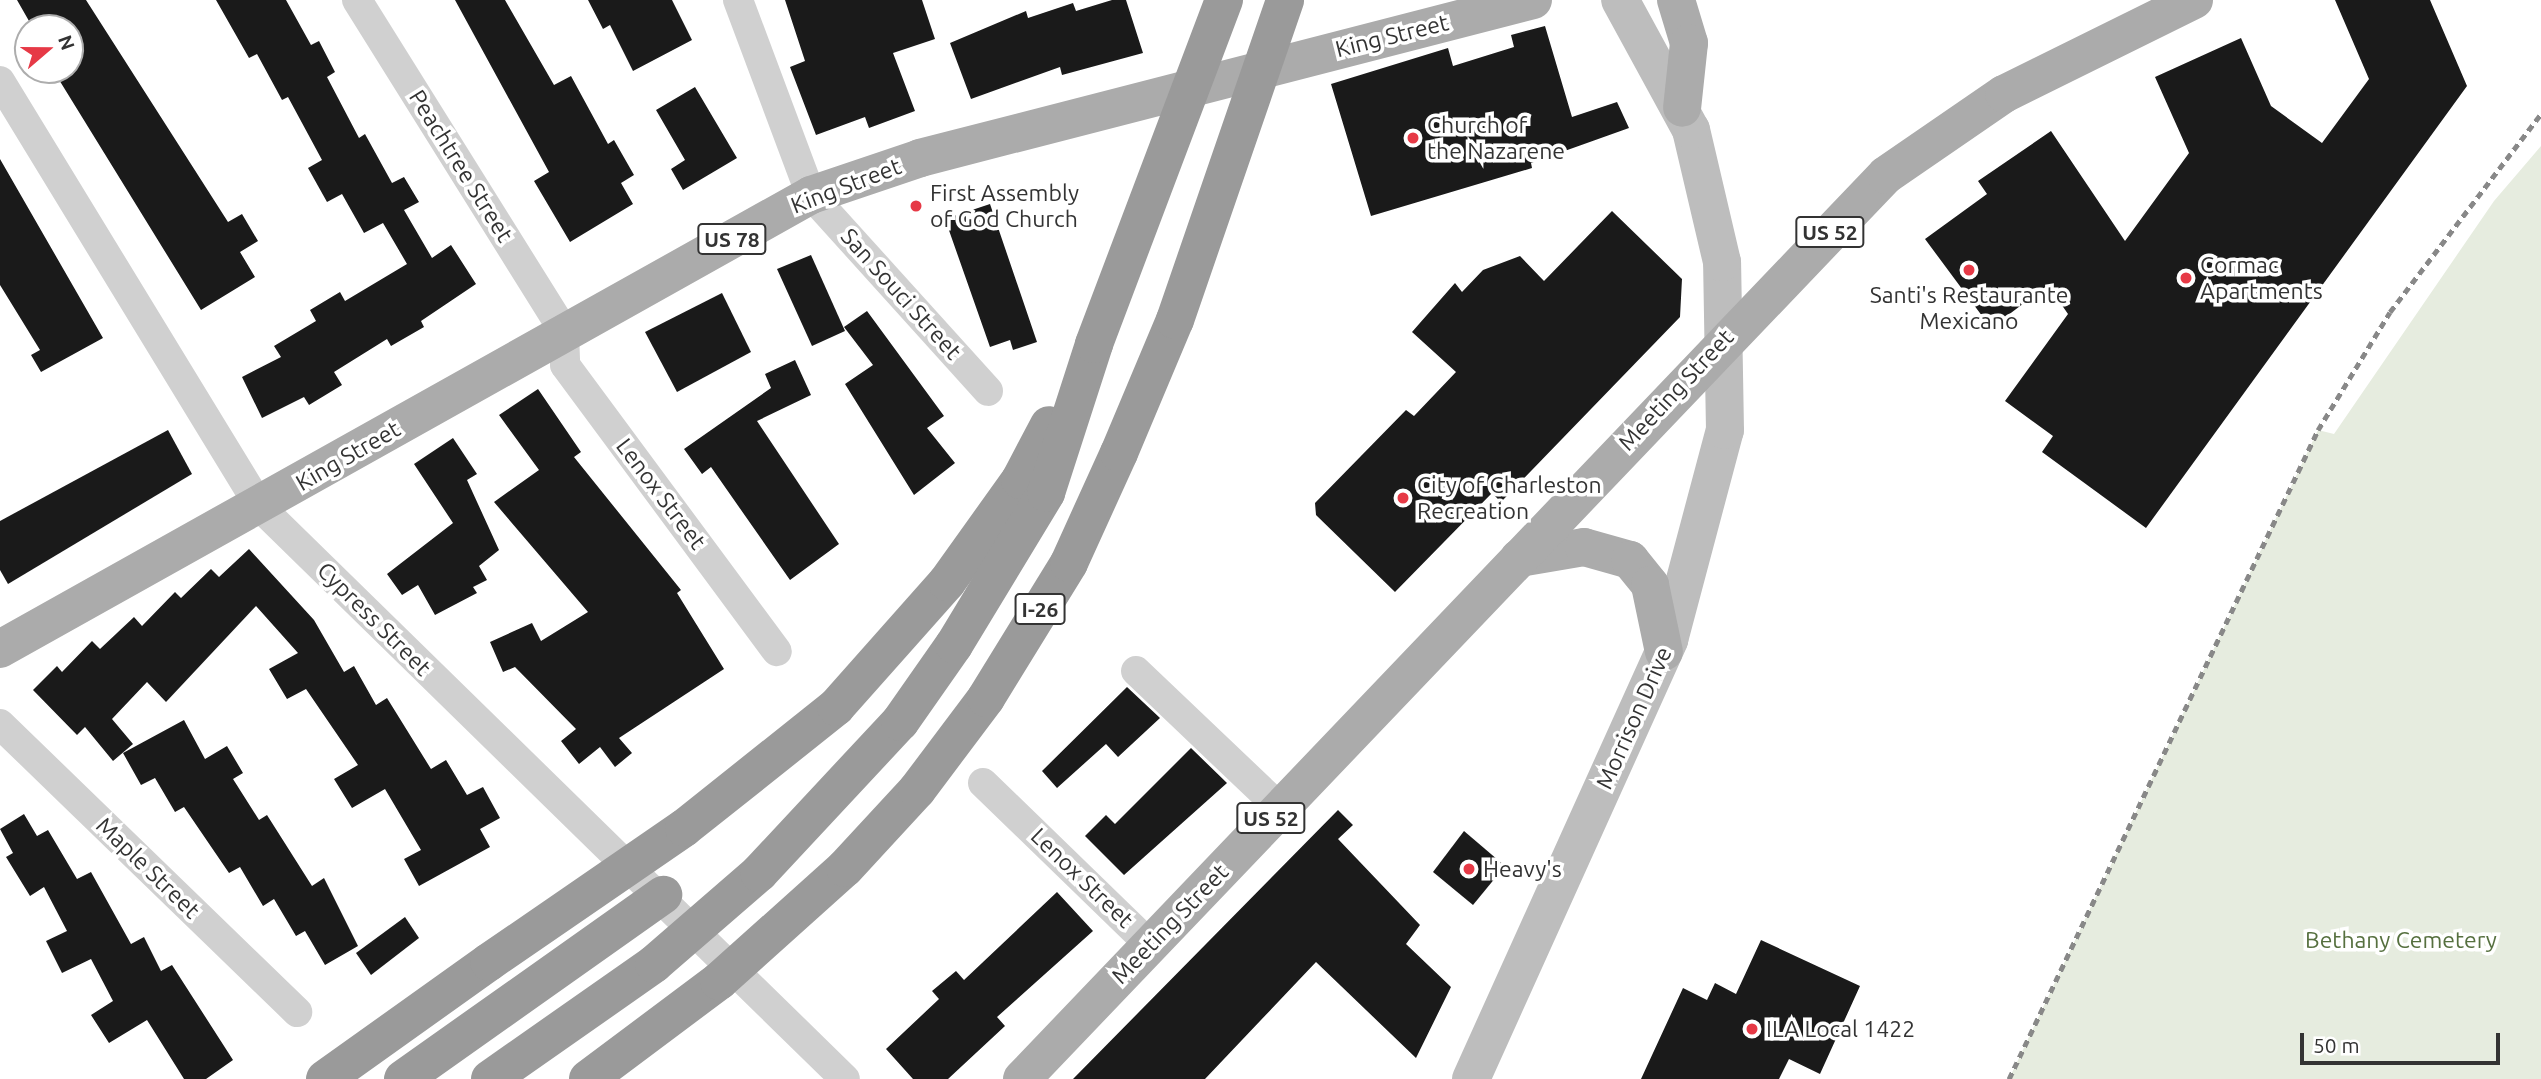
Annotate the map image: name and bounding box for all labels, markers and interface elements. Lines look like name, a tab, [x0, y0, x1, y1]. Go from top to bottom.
street label: King Street	[1332, 9, 1452, 63]
north arrow	[14, 14, 84, 84]
text: N	[54, 32, 80, 53]
street label: Peachtree Street	[403, 85, 519, 247]
place label: Church of the Nazarene	[1427, 111, 1565, 165]
marker: Church of the Nazarene	[1405, 130, 1421, 146]
street label: King Street	[787, 152, 905, 220]
place label: First Assembly of God Church	[930, 179, 1079, 233]
marker: First Assembly of God Church	[908, 198, 924, 214]
road number: US 52	[1795, 215, 1865, 250]
road number: US 78	[697, 222, 767, 256]
street label: San Souci Street	[835, 223, 967, 365]
place label: Cormac Apartments	[2200, 251, 2323, 305]
marker: Santi's Restaurante Mexicano	[1961, 262, 1977, 278]
marker: Cormac Apartments	[2178, 270, 2194, 286]
place label: Santi's Restaurante Mexicano	[1870, 281, 2068, 335]
street label: Meeting Street	[1613, 324, 1739, 456]
street label: King Street	[291, 415, 405, 497]
street label: Lenox Street	[610, 433, 712, 555]
place label: City of Charleston Recreation	[1417, 471, 1602, 525]
marker: City of Charleston Recreation	[1395, 490, 1411, 506]
street label: Cypress Street	[311, 556, 437, 682]
road number: I-26	[1014, 592, 1066, 626]
street label: Morrison Drive	[1590, 643, 1678, 793]
road number: US 52	[1236, 800, 1306, 836]
street label: Maple Street	[90, 812, 206, 924]
street label: Lenox Street	[1025, 822, 1139, 934]
place label: Heavy's	[1483, 855, 1562, 883]
street label: Meeting Street	[1106, 858, 1234, 990]
marker: Heavy's	[1461, 861, 1477, 877]
park label: Bethany Cemetery	[2305, 926, 2497, 954]
place label: ILA Local 1422	[1766, 1015, 1915, 1043]
scale bar	[2303, 1020, 2502, 1064]
marker: ILA Local 1422	[1744, 1021, 1760, 1037]
text: 50 m	[2313, 1033, 2360, 1057]

